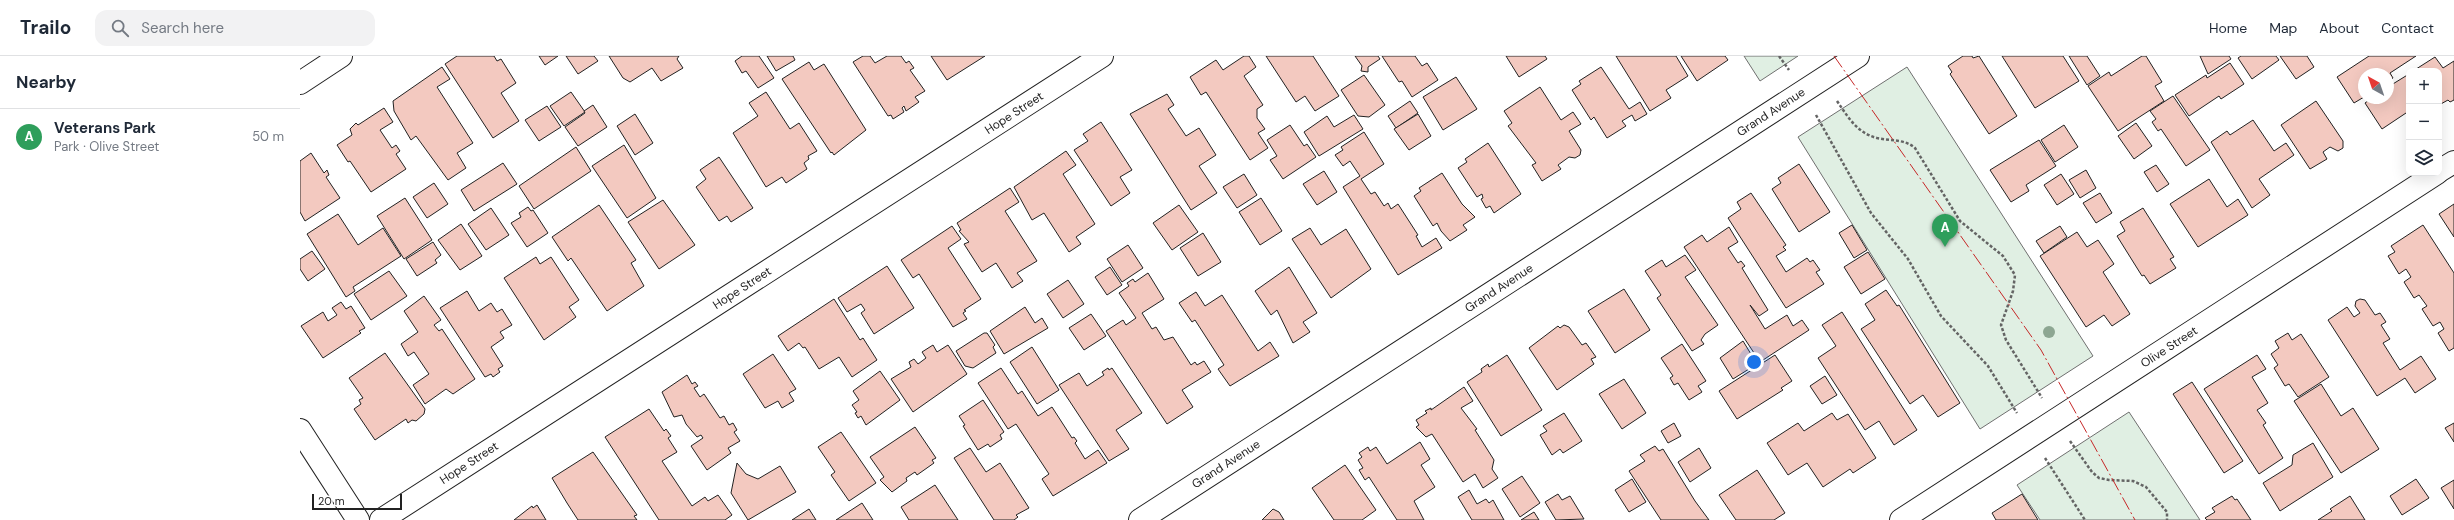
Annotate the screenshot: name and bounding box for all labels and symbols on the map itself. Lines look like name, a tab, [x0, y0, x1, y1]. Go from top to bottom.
north arrow	[2358, 68, 2394, 104]
street label: Grand Avenue	[1734, 84, 1808, 140]
street label: Hope Street	[982, 88, 1047, 138]
pin: A	[1932, 214, 1958, 247]
street label: Grand Avenue	[1462, 260, 1536, 316]
street label: Hope Street	[710, 263, 775, 313]
street label: Olive Street	[2137, 322, 2201, 371]
your location	[1744, 352, 1764, 372]
street label: Grand Avenue	[1189, 436, 1263, 492]
street label: Hope Street	[437, 438, 502, 488]
scale bar	[312, 492, 402, 511]

